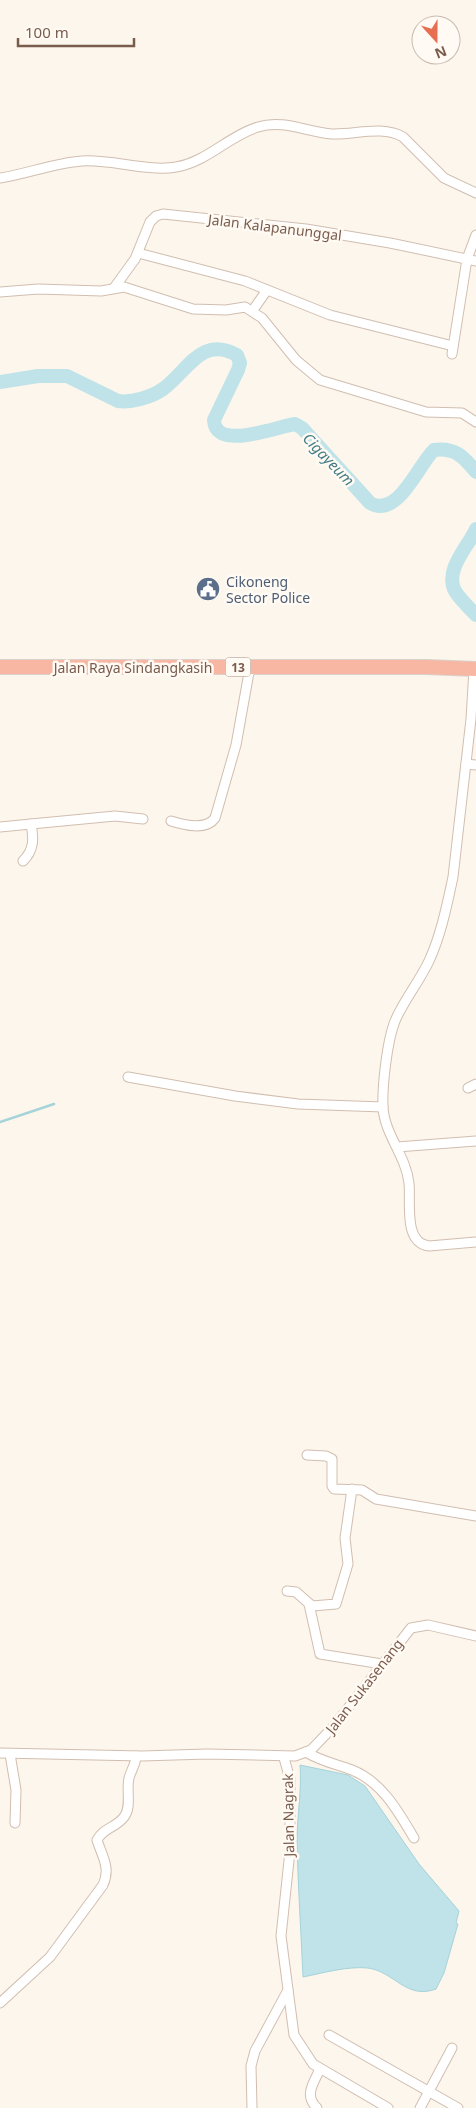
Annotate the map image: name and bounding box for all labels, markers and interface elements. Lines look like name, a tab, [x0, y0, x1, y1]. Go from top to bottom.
scale bar	[18, 15, 134, 47]
north arrow	[411, 15, 461, 65]
text: 100 m	[25, 22, 69, 42]
text: N	[432, 42, 450, 64]
street label: Jalan Kalapanunggal	[205, 209, 343, 245]
water label: Cigayeum	[299, 428, 359, 490]
place label: Cikoneng Sector Police	[226, 572, 310, 607]
public building icon: Cikoneng Sector Police	[195, 576, 221, 602]
street label: Jalan Raya Sindangkasih	[52, 658, 212, 677]
road number: 13	[226, 658, 250, 676]
street label: Jalan Sukasenang	[320, 1635, 407, 1739]
street label: Jalan Nagrak	[278, 1773, 298, 1859]

